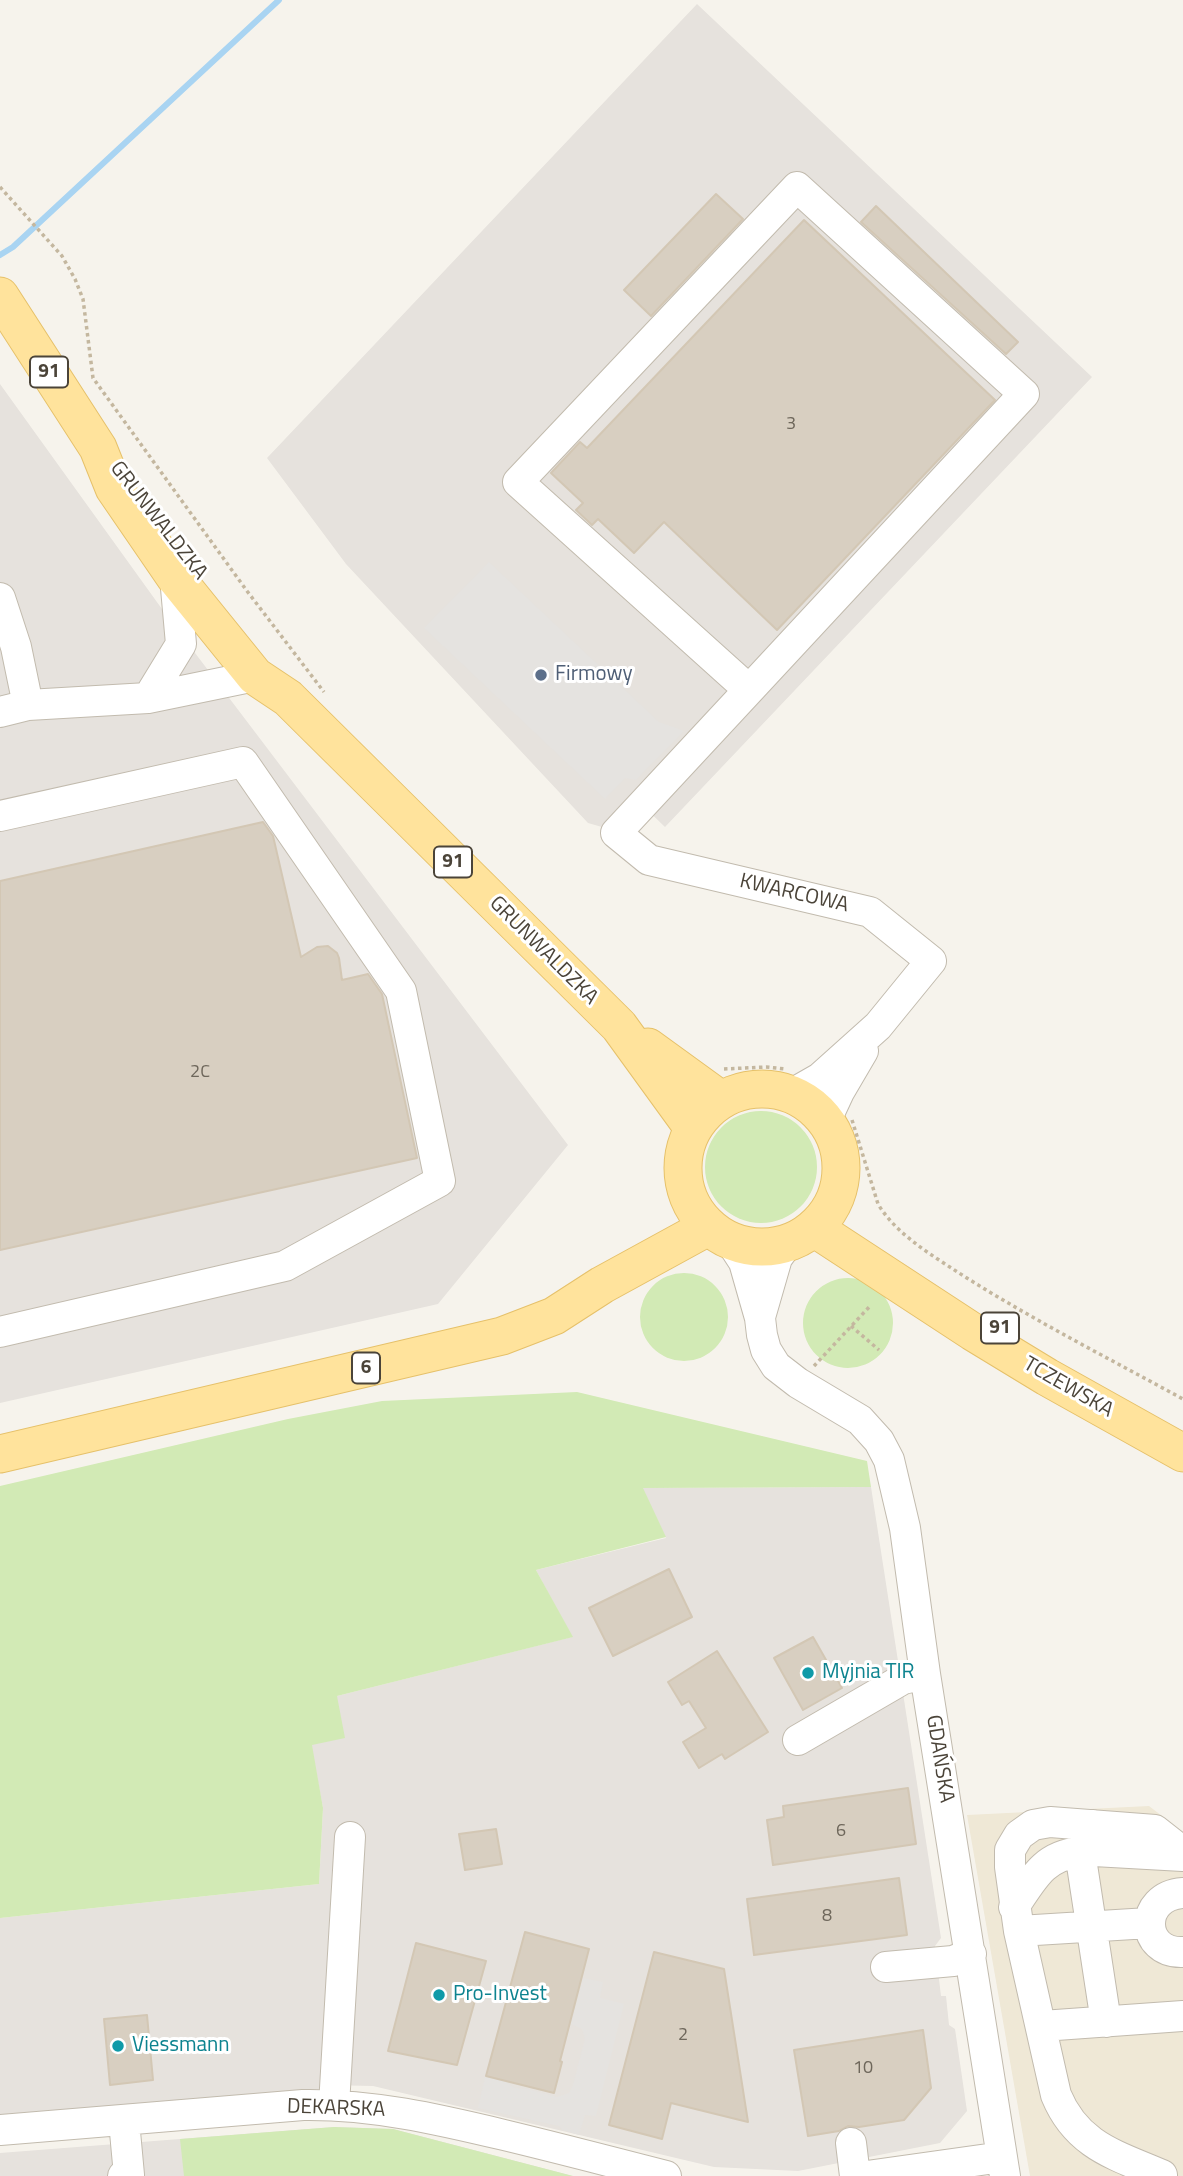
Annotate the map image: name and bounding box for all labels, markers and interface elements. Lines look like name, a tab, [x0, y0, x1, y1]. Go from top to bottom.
road number: 91	[30, 356, 68, 388]
house number: 3	[786, 414, 796, 436]
street label: GRUNWALDZKA	[104, 457, 212, 585]
place label: Firmowy	[555, 662, 633, 688]
marker: Firmowy	[533, 667, 549, 683]
road number: 91	[434, 846, 472, 877]
street label: KWARCOWA	[737, 869, 851, 919]
street label: GRUNWALDZKA	[483, 891, 603, 1011]
house number: 2C	[190, 1062, 210, 1084]
road number: 91	[981, 1312, 1019, 1344]
road number: 6	[352, 1352, 380, 1384]
street label: TCZEWSKA	[1019, 1352, 1117, 1424]
place label: Myjnia TIR	[822, 1660, 915, 1686]
marker: Myjnia TIR	[800, 1665, 816, 1681]
street label: GDAŃSKA	[920, 1713, 958, 1805]
house number: 6	[836, 1821, 846, 1843]
house number: 8	[822, 1906, 832, 1928]
place label: Pro-Invest	[453, 1982, 547, 2008]
marker: Pro-Invest	[431, 1987, 447, 2003]
house number: 2	[678, 2025, 688, 2047]
place label: Viessmann	[132, 2033, 230, 2059]
marker: Viessmann	[110, 2038, 126, 2054]
house number: 10	[853, 2058, 873, 2080]
street label: DEKARSKA	[286, 2095, 386, 2123]

